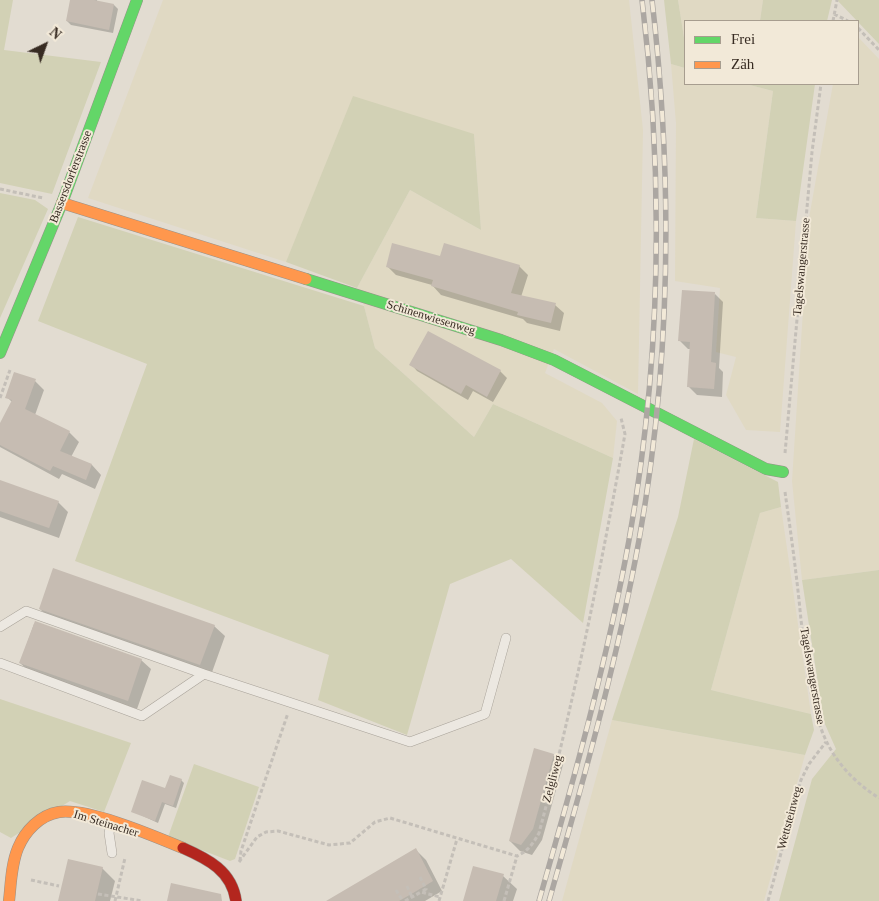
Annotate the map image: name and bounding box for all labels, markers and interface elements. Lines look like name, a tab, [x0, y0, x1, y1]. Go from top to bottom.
north arrow	[20, 20, 70, 70]
legend	[684, 20, 859, 85]
text: N	[47, 25, 64, 42]
text: Frei	[731, 31, 755, 47]
text: Zäh	[731, 56, 754, 72]
street label: Bassersdorferstrasse	[47, 129, 95, 225]
street label: Tagelswangerstrasse	[791, 217, 813, 317]
street label: Schinenwiesenweg	[385, 298, 477, 338]
street label: Tagelswangerstrasse	[796, 626, 828, 726]
street label: Zelgliweg	[540, 754, 566, 804]
street label: Wettsteinweg	[775, 785, 805, 851]
street label: Im Steinacher	[72, 807, 140, 841]

